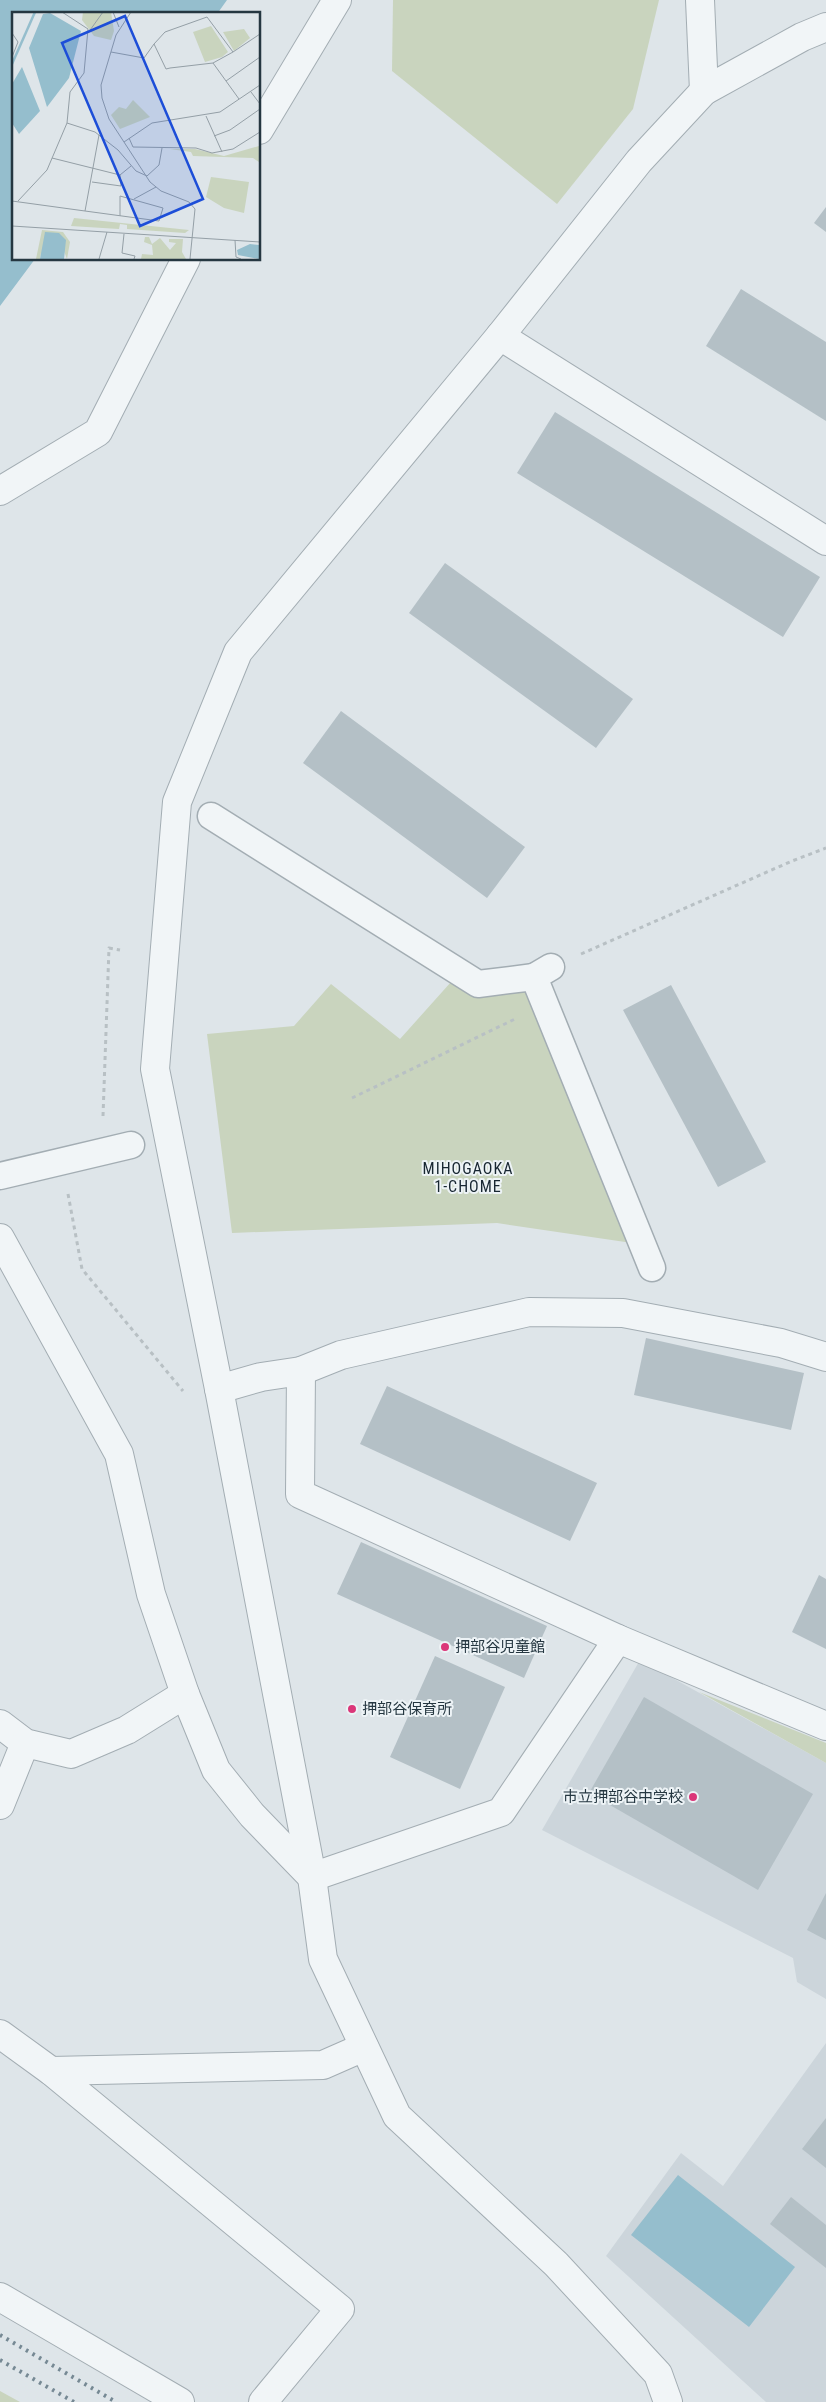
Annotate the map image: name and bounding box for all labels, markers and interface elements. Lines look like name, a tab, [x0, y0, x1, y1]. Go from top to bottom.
inset map	[12, 12, 260, 260]
district label: MIHOGAOKA 1-CHOME	[423, 1159, 513, 1196]
place label: 押部谷児童館	[455, 1638, 545, 1656]
marker: 押部谷児童館	[439, 1641, 451, 1653]
place label: 押部谷保育所	[362, 1700, 452, 1718]
marker: 押部谷保育所	[346, 1703, 358, 1715]
place label: 市立押部谷中学校	[563, 1788, 683, 1806]
marker: 市立押部谷中学校	[687, 1791, 699, 1803]

